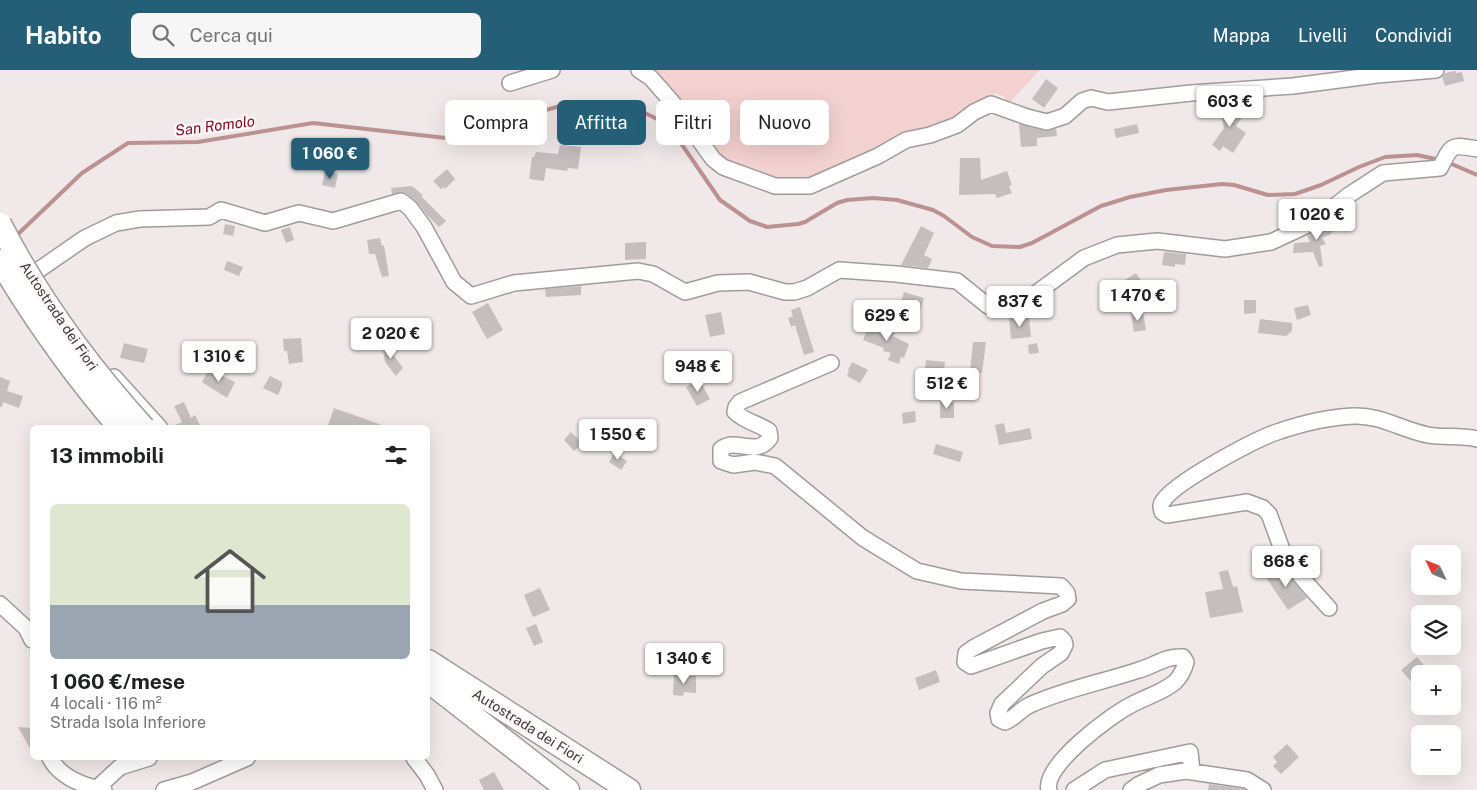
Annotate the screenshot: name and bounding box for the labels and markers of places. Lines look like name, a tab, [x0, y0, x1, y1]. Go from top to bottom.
pin: 603 €	[1195, 85, 1265, 128]
pin: 1 060 €	[284, 138, 376, 180]
pin: 1 020 €	[1271, 198, 1363, 241]
pin: 1 470 €	[1092, 280, 1184, 322]
pin: 837 €	[985, 286, 1055, 328]
pin: 629 €	[852, 300, 922, 342]
pin: 2 020 €	[345, 318, 437, 360]
pin: 1 310 €	[173, 340, 265, 383]
pin: 948 €	[663, 350, 733, 393]
pin: 512 €	[912, 368, 982, 410]
pin: 1 550 €	[572, 418, 664, 461]
pin: 868 €	[1251, 546, 1321, 588]
pin: 1 340 €	[638, 642, 730, 685]

